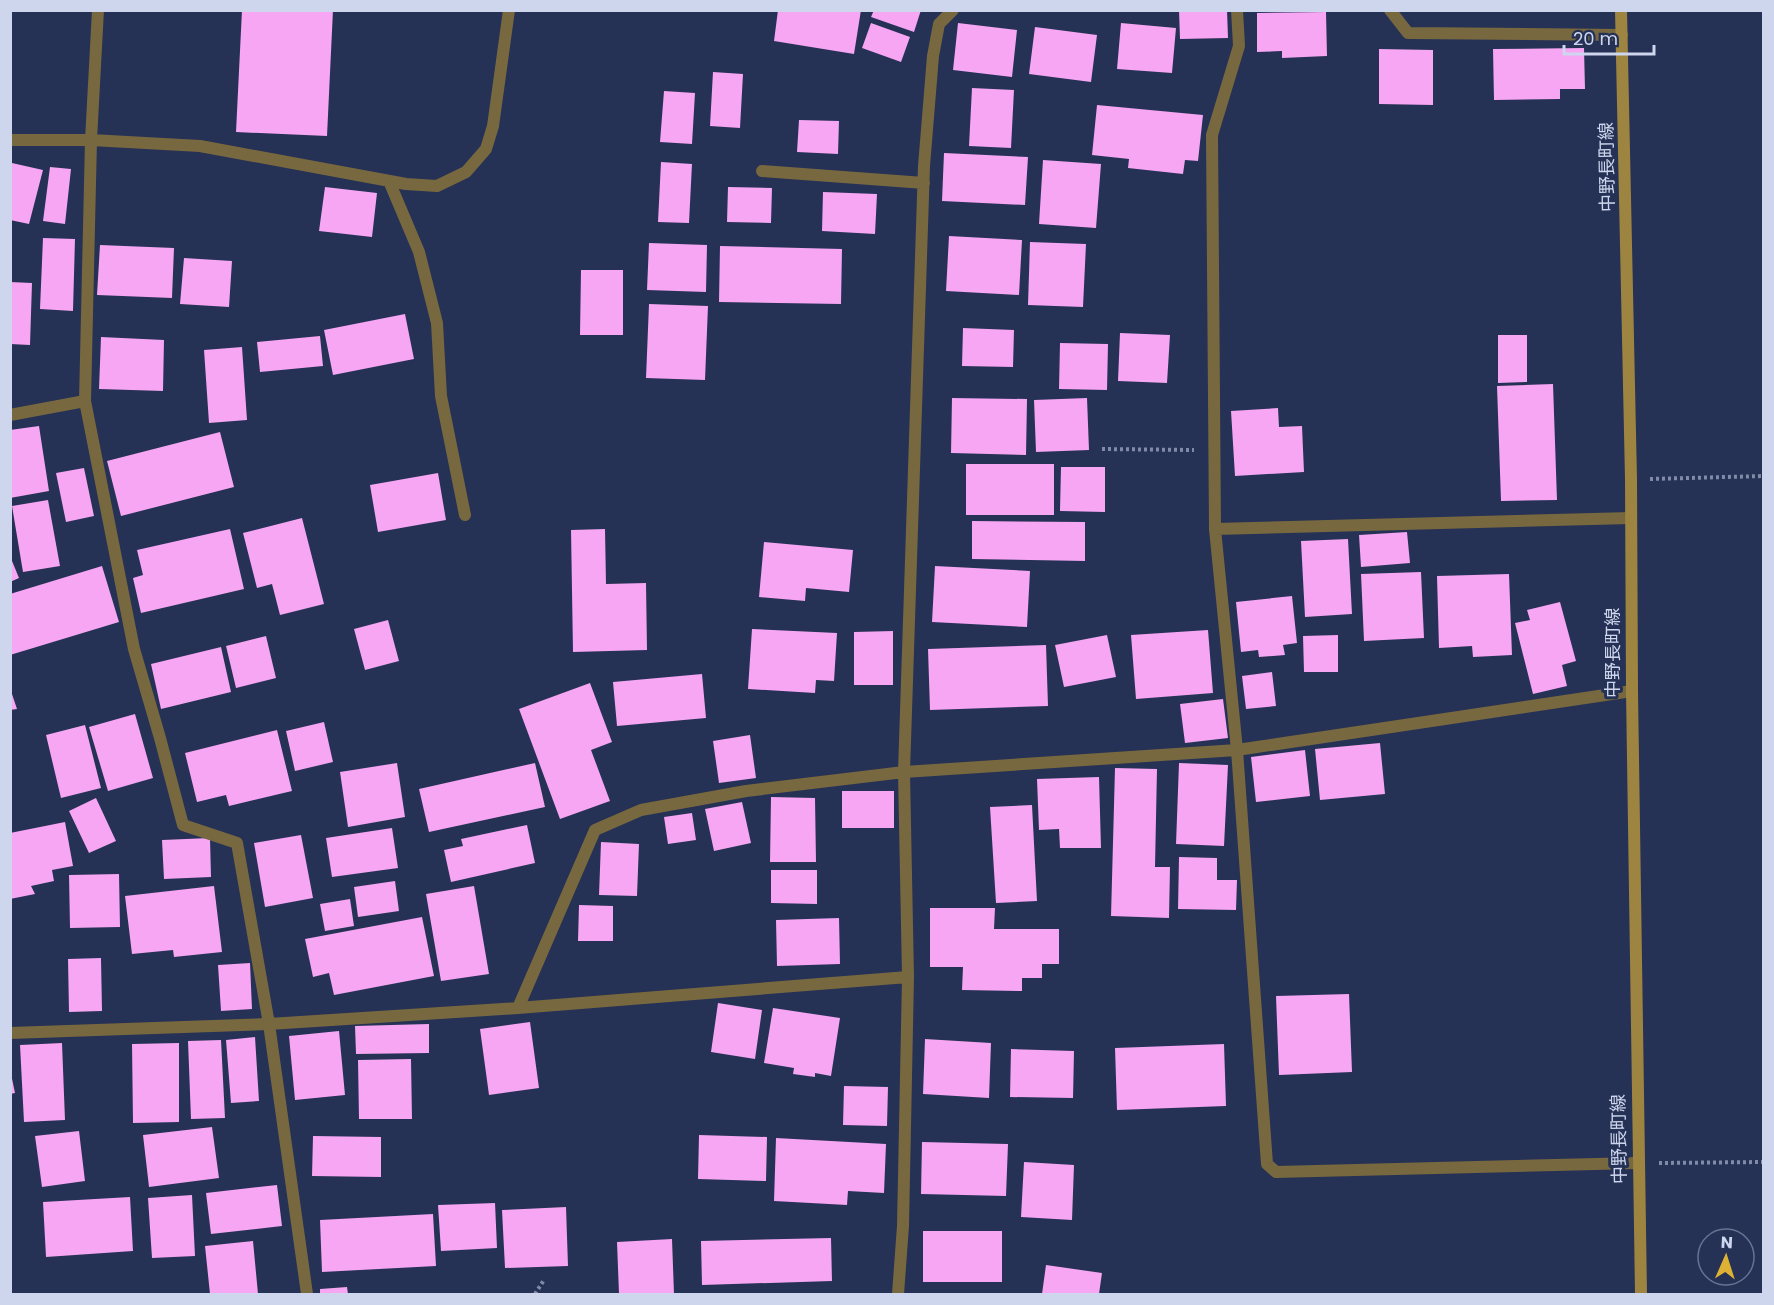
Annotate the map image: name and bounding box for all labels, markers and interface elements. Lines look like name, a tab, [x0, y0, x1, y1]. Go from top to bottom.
scale bar	[1564, 18, 1654, 56]
text: 20 m	[1573, 26, 1618, 51]
street label: 中野長町線	[1593, 122, 1620, 212]
street label: 中野長町線	[1600, 608, 1625, 698]
street label: 中野長町線	[1605, 1094, 1632, 1184]
north arrow	[1696, 1227, 1756, 1287]
text: N	[1720, 1231, 1733, 1254]

